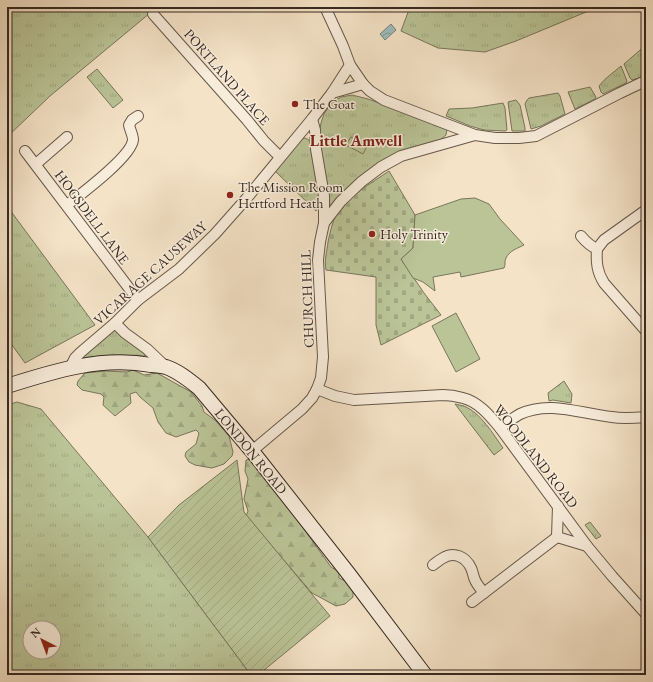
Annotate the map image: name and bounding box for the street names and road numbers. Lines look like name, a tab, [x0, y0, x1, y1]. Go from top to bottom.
street label: PORTLAND PLACE	[180, 25, 274, 129]
street label: HOGSDELL LANE	[51, 166, 133, 268]
street label: VICARAGE CAUSEWAY	[90, 217, 211, 329]
street label: CHURCH HILL	[296, 249, 318, 348]
street label: WOODLAND ROAD	[490, 400, 582, 512]
street label: LONDON ROAD	[211, 404, 291, 498]

